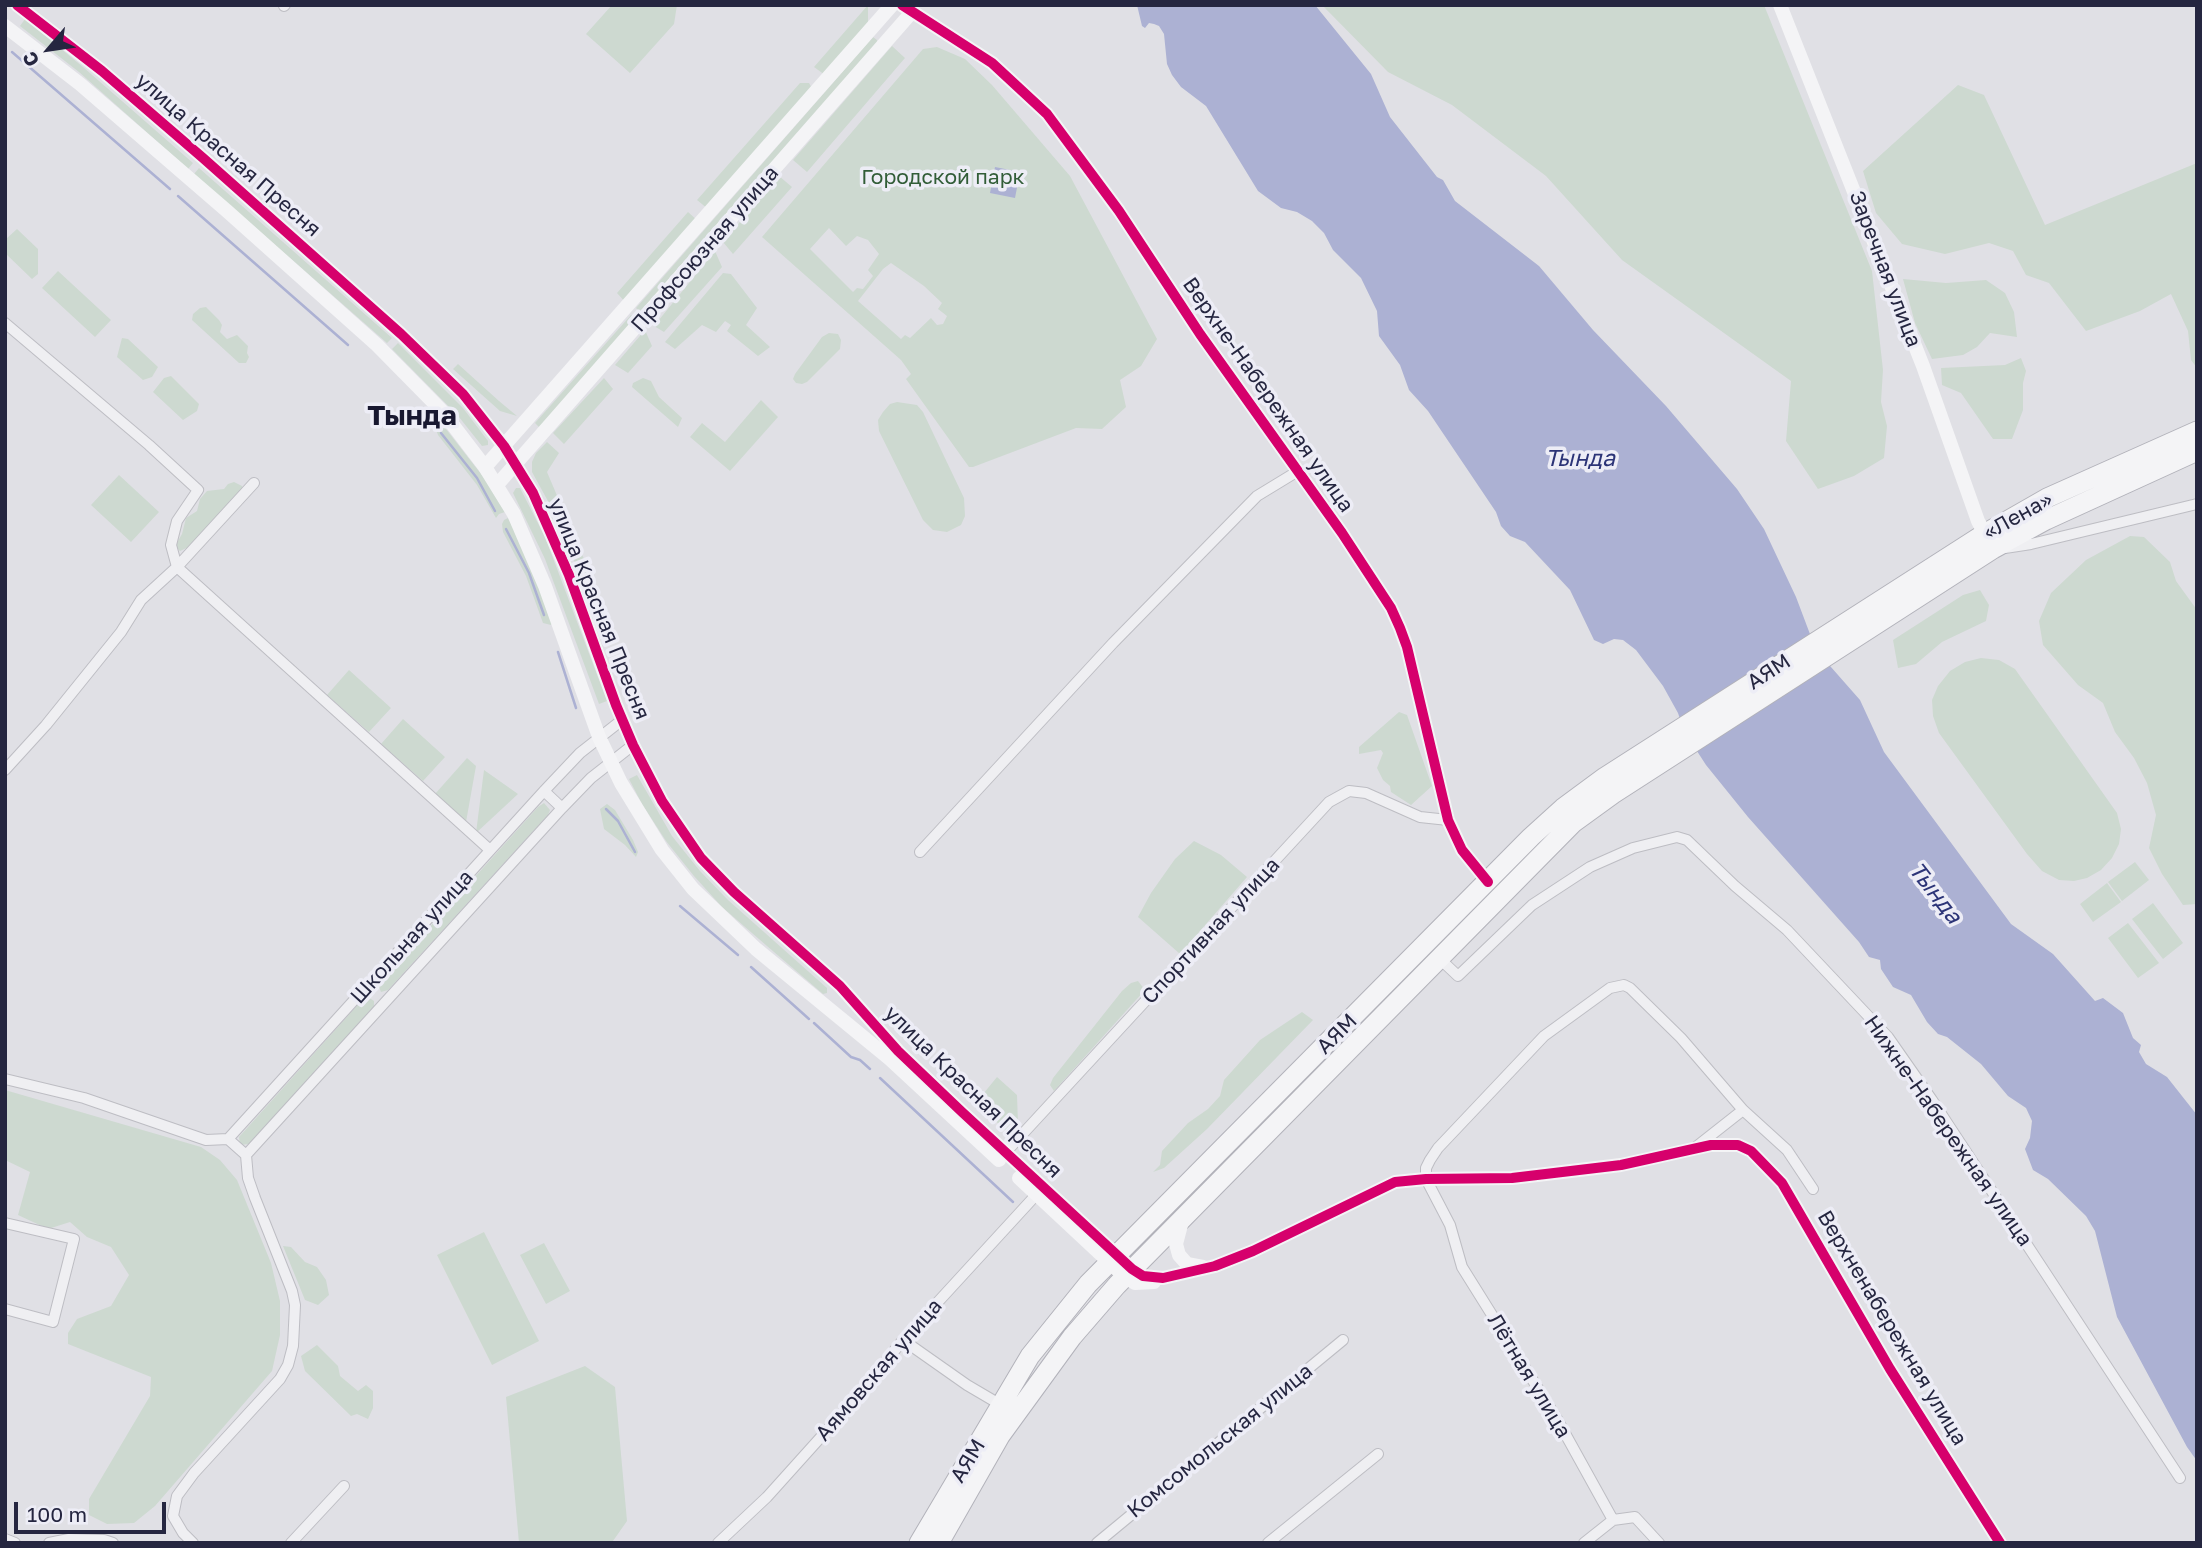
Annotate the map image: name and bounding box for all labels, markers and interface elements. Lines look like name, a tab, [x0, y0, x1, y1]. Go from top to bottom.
north arrow	[14, 14, 84, 84]
text: С	[17, 48, 44, 71]
street label: улица Красная Пресня	[130, 68, 326, 242]
street label: Профсоюзная улица	[626, 161, 784, 337]
park label: Городской парк	[861, 164, 1025, 190]
street label: Заречная улица	[1844, 187, 1926, 351]
street label: Верхне-Набережная улица	[1177, 273, 1359, 517]
district label: Тында	[367, 399, 457, 433]
water label: Тында	[1545, 445, 1615, 473]
street label: «Лена»	[1979, 487, 2057, 545]
street label: улица Красная Пресня	[543, 495, 655, 723]
street label: АЯМ	[1743, 649, 1795, 695]
street label: Спортивная улица	[1137, 853, 1285, 1009]
water label: Тында	[1903, 857, 1967, 929]
street label: Школьная улица	[345, 865, 479, 1009]
street label: улица Красная Пресня	[879, 1001, 1067, 1183]
street label: АЯМ	[1312, 1009, 1362, 1059]
street label: Нижне-Набережная улица	[1859, 1011, 2037, 1251]
street label: Верхненабережная улица	[1812, 1206, 1972, 1450]
street label: Аямовская улица	[810, 1294, 948, 1446]
street label: Лётная улица	[1482, 1309, 1576, 1443]
street label: Комсомольская улица	[1122, 1359, 1318, 1523]
street label: АЯМ	[945, 1435, 991, 1487]
scale bar	[18, 1488, 170, 1532]
text: 100 m	[27, 1501, 87, 1527]

